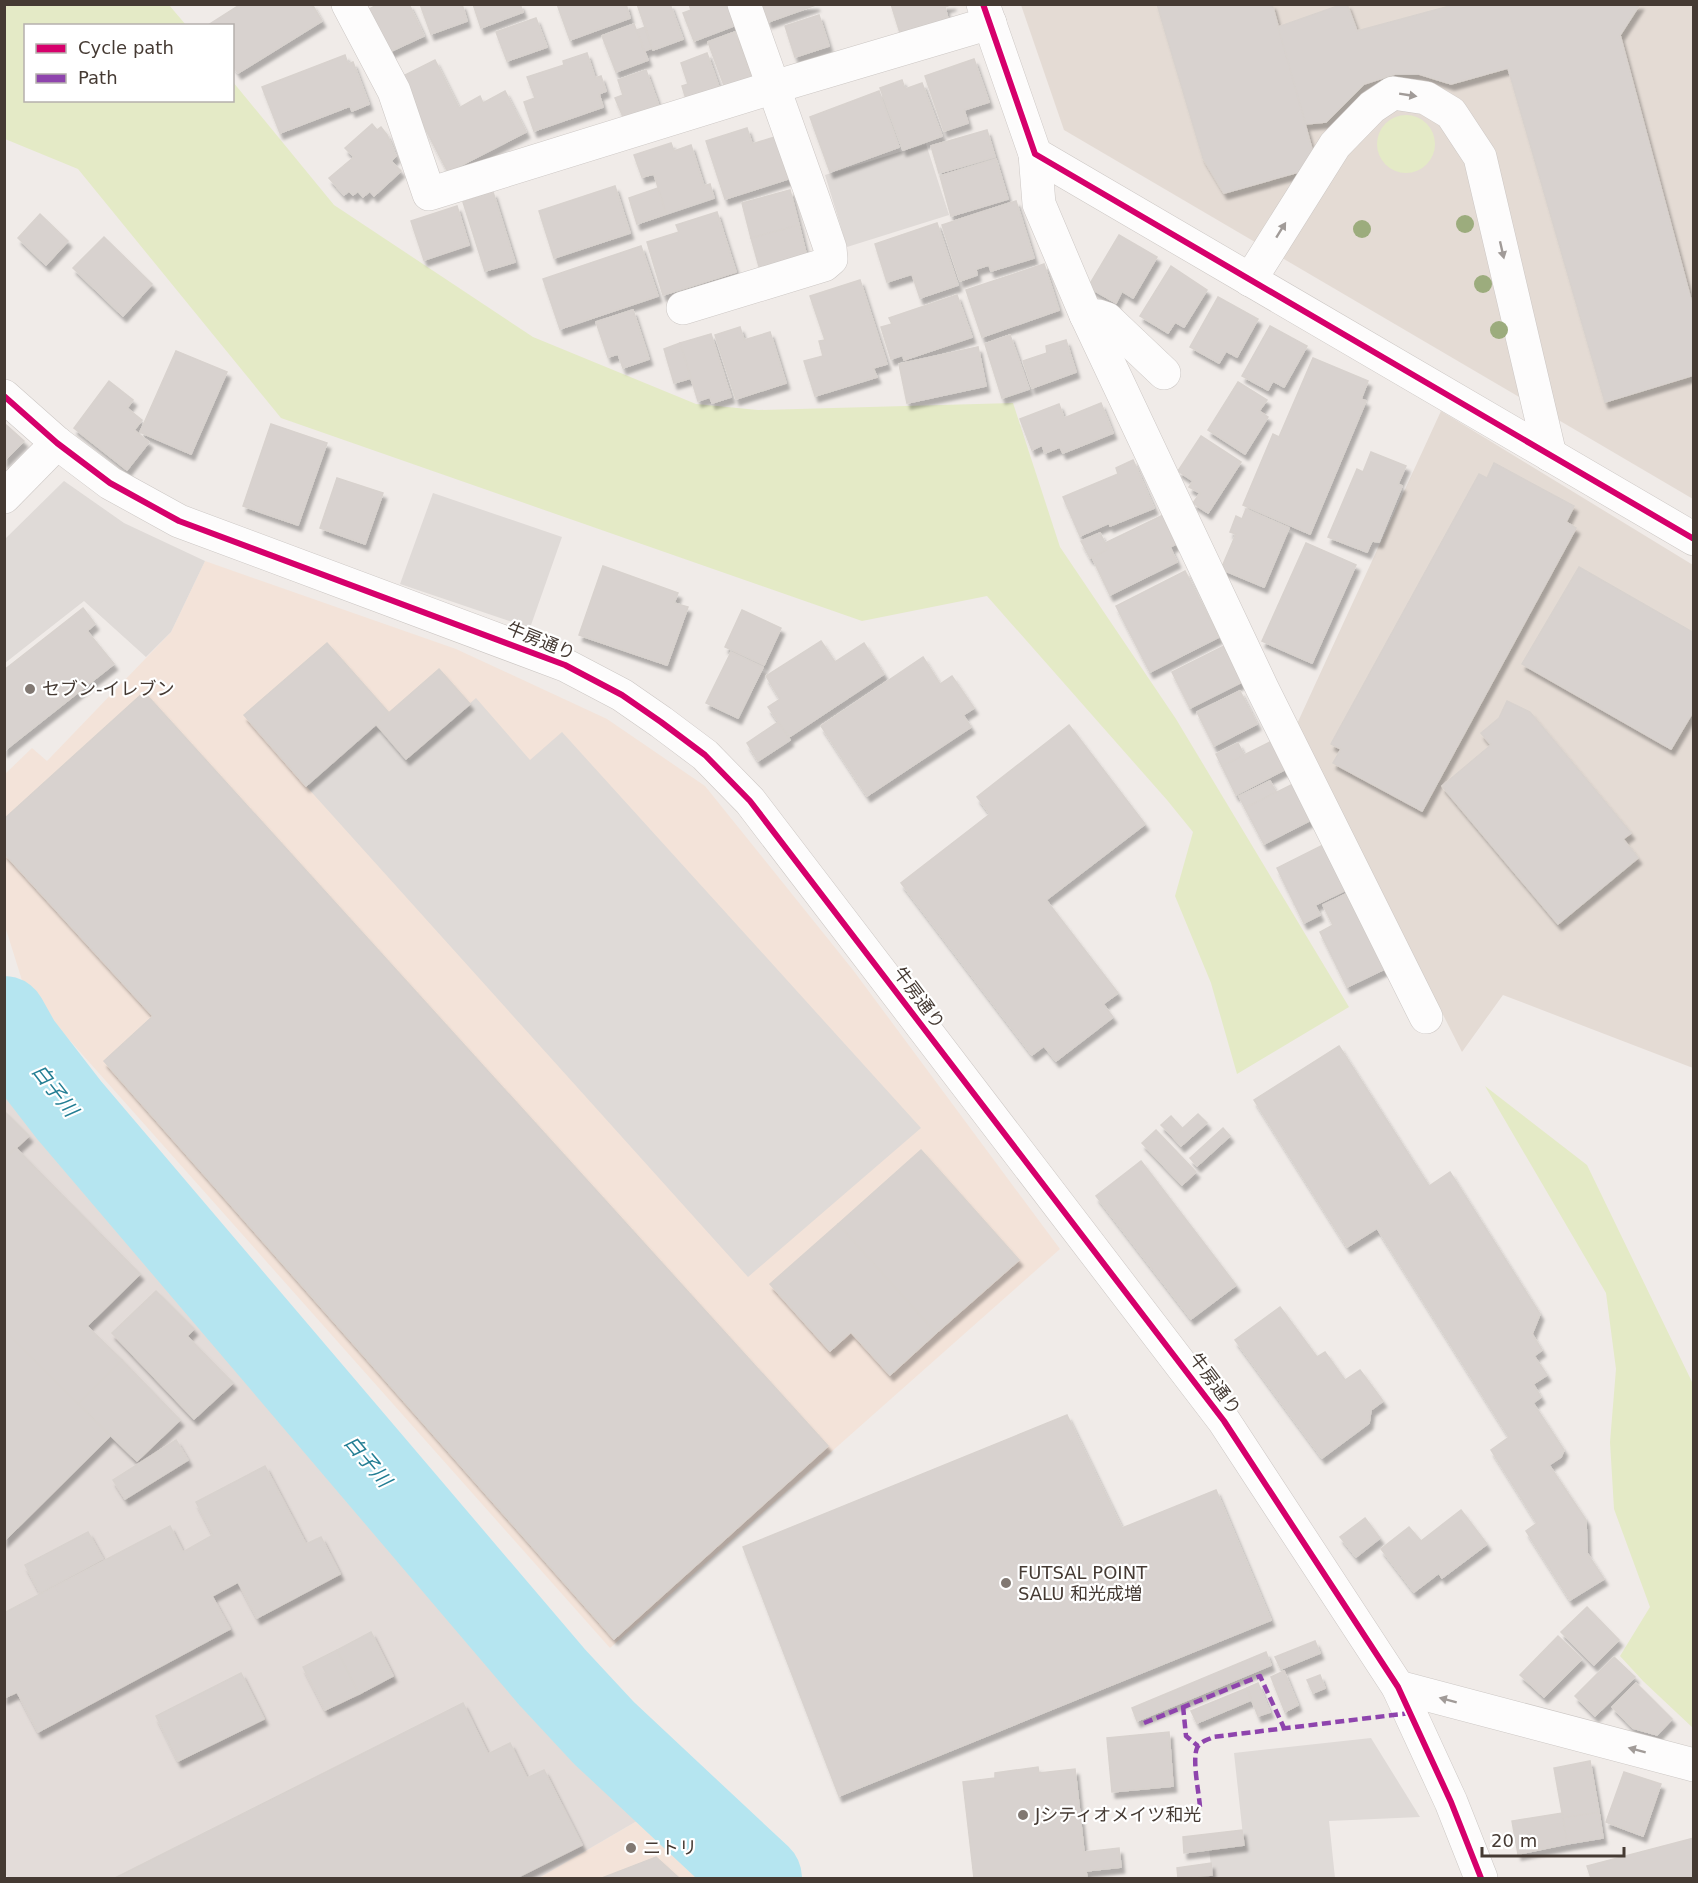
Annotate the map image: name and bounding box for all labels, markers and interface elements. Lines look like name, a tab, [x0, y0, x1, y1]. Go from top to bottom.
legend	[24, 24, 234, 102]
text: Cycle path	[78, 37, 174, 58]
text: Path	[78, 67, 118, 88]
one-way arrow	[1399, 91, 1418, 100]
one-way arrow	[1275, 223, 1287, 239]
one-way arrow	[1497, 241, 1507, 259]
street label: 牛房通り	[504, 617, 578, 664]
place label: セブン-イレブン	[42, 678, 175, 699]
marker: セブン-イレブン	[23, 682, 37, 696]
street label: 牛房通り	[889, 963, 949, 1033]
water label: 白子川	[27, 1059, 84, 1123]
street label: 牛房通り	[1185, 1349, 1245, 1419]
water label: 白子川	[340, 1430, 398, 1493]
place label: FUTSAL POINT SALU 和光成増	[1018, 1562, 1148, 1604]
marker: FUTSAL POINT SALU 和光成増	[999, 1576, 1013, 1590]
one-way arrow	[1439, 1695, 1457, 1704]
one-way arrow	[1628, 1744, 1646, 1754]
place label: Jシティオメイツ和光	[1034, 1804, 1201, 1825]
marker: Jシティオメイツ和光	[1016, 1808, 1030, 1822]
scale bar	[1482, 1820, 1624, 1858]
text: 20 m	[1491, 1830, 1537, 1851]
place label: ニトリ	[643, 1837, 697, 1858]
marker: ニトリ	[624, 1841, 638, 1855]

